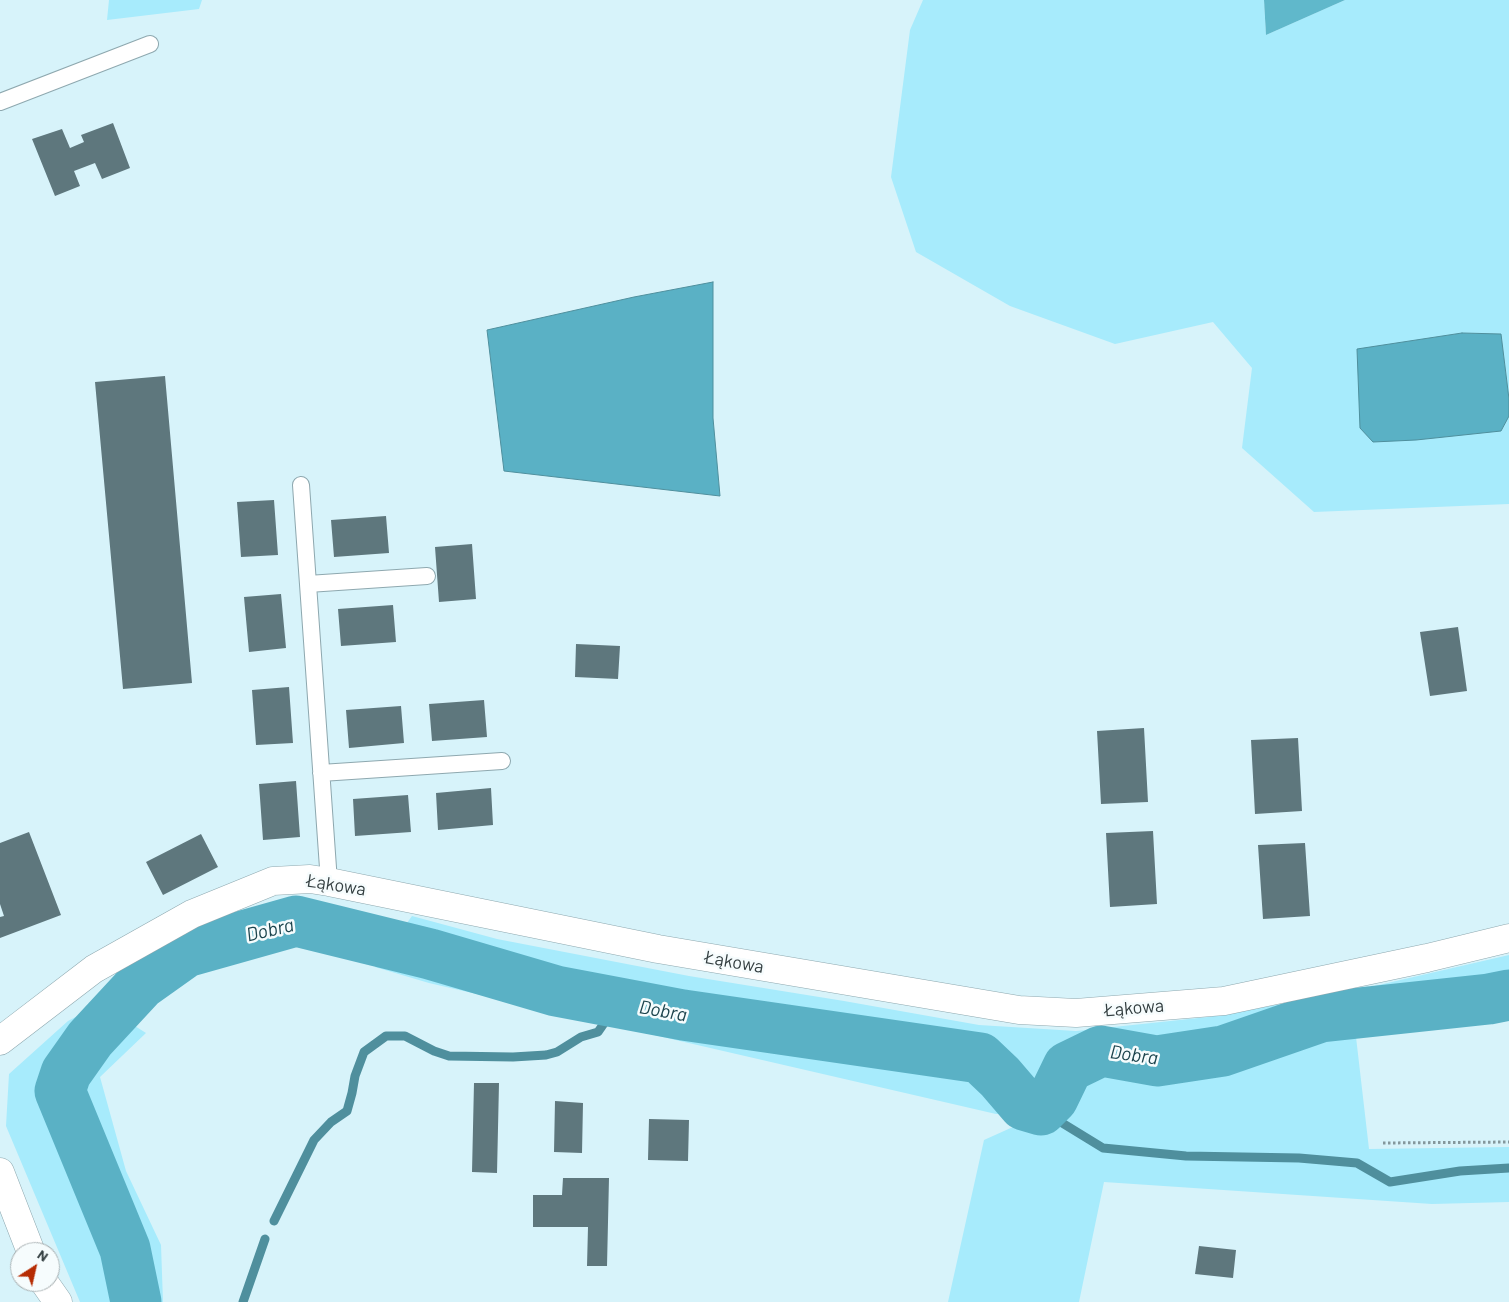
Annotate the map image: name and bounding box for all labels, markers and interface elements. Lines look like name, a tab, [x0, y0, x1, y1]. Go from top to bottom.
street label: Łąkowa	[305, 870, 367, 900]
water label: Dobra	[244, 913, 296, 947]
street label: Łąkowa	[703, 946, 765, 978]
street label: Łąkowa	[1103, 995, 1165, 1021]
water label: Dobra	[637, 996, 689, 1026]
water label: Dobra	[1109, 1040, 1159, 1070]
north arrow	[10, 1242, 60, 1292]
text: N	[35, 1245, 52, 1265]

